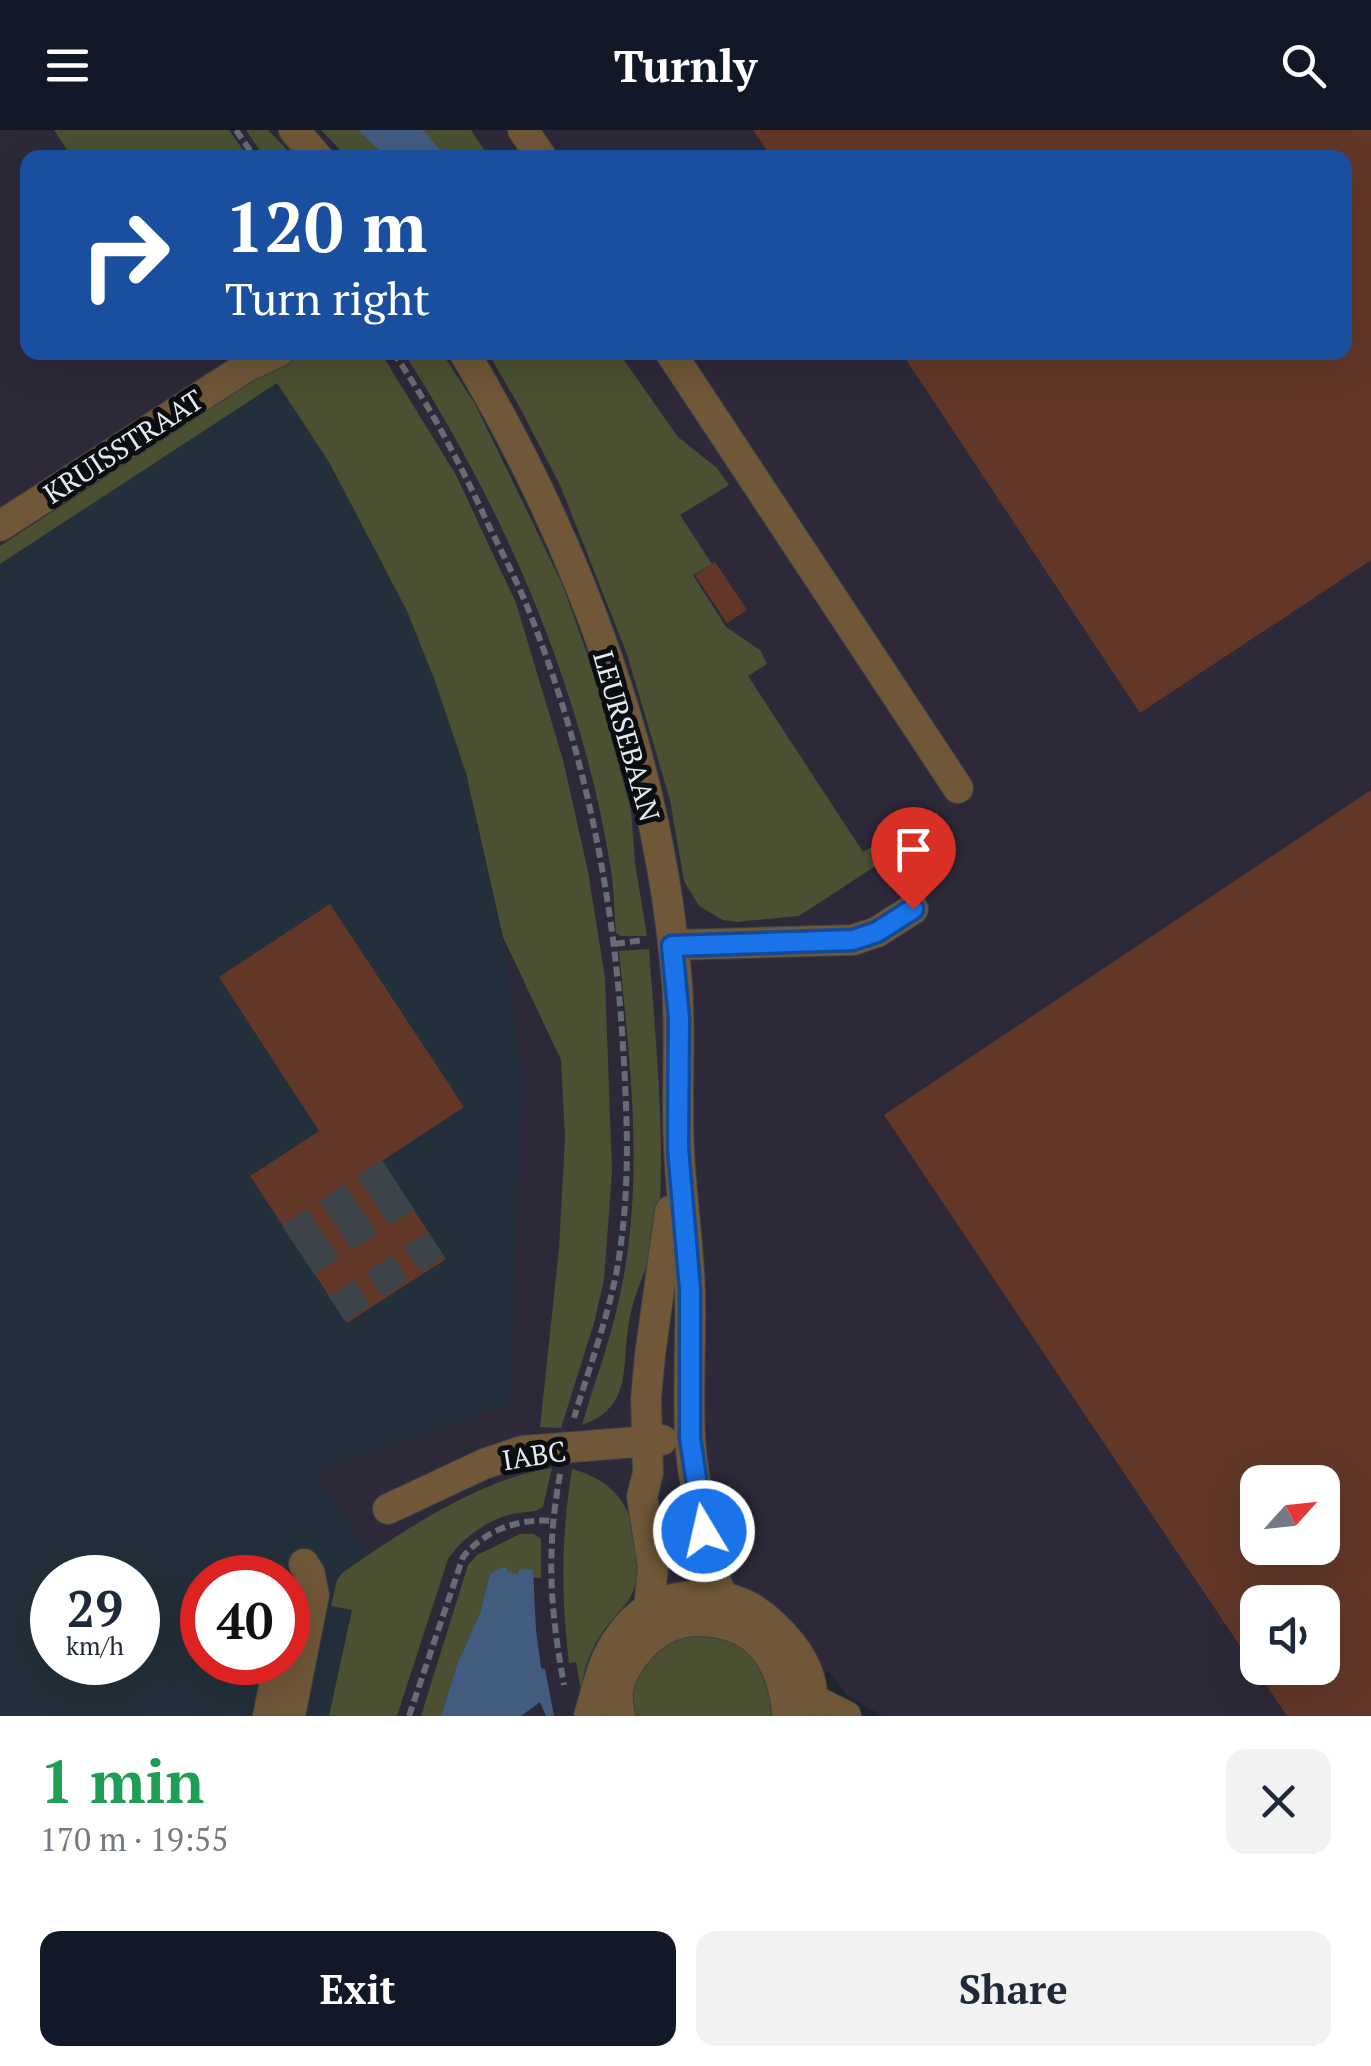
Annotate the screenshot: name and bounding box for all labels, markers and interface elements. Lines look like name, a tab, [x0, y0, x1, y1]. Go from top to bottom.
text: Turnly	[614, 35, 757, 95]
icon: menu	[40, 38, 95, 93]
icon: search	[1276, 38, 1331, 93]
text: 120 m	[225, 179, 427, 272]
icon: right	[60, 190, 190, 320]
text: Turn right	[225, 268, 430, 328]
street label: KRUISSTRAAT	[36, 381, 210, 511]
street label: LEURSEBAAN	[585, 647, 669, 825]
pin	[871, 807, 956, 910]
icon: arrive	[886, 822, 941, 877]
street label: IABC	[499, 1432, 569, 1478]
north arrow	[1240, 1465, 1340, 1565]
map controls	[1240, 1465, 1340, 1685]
position arrow	[652, 1479, 756, 1583]
speed limit sign: 40	[180, 1555, 310, 1685]
text: 29	[67, 1575, 123, 1641]
button: sound	[1240, 1585, 1340, 1685]
text: km/h	[66, 1629, 124, 1662]
text: 1 min	[40, 1741, 204, 1820]
button: close	[1226, 1749, 1331, 1854]
text: 170 m · 19:55	[40, 1818, 228, 1860]
button: Exit	[40, 1931, 676, 2046]
button: Share	[696, 1931, 1331, 2046]

